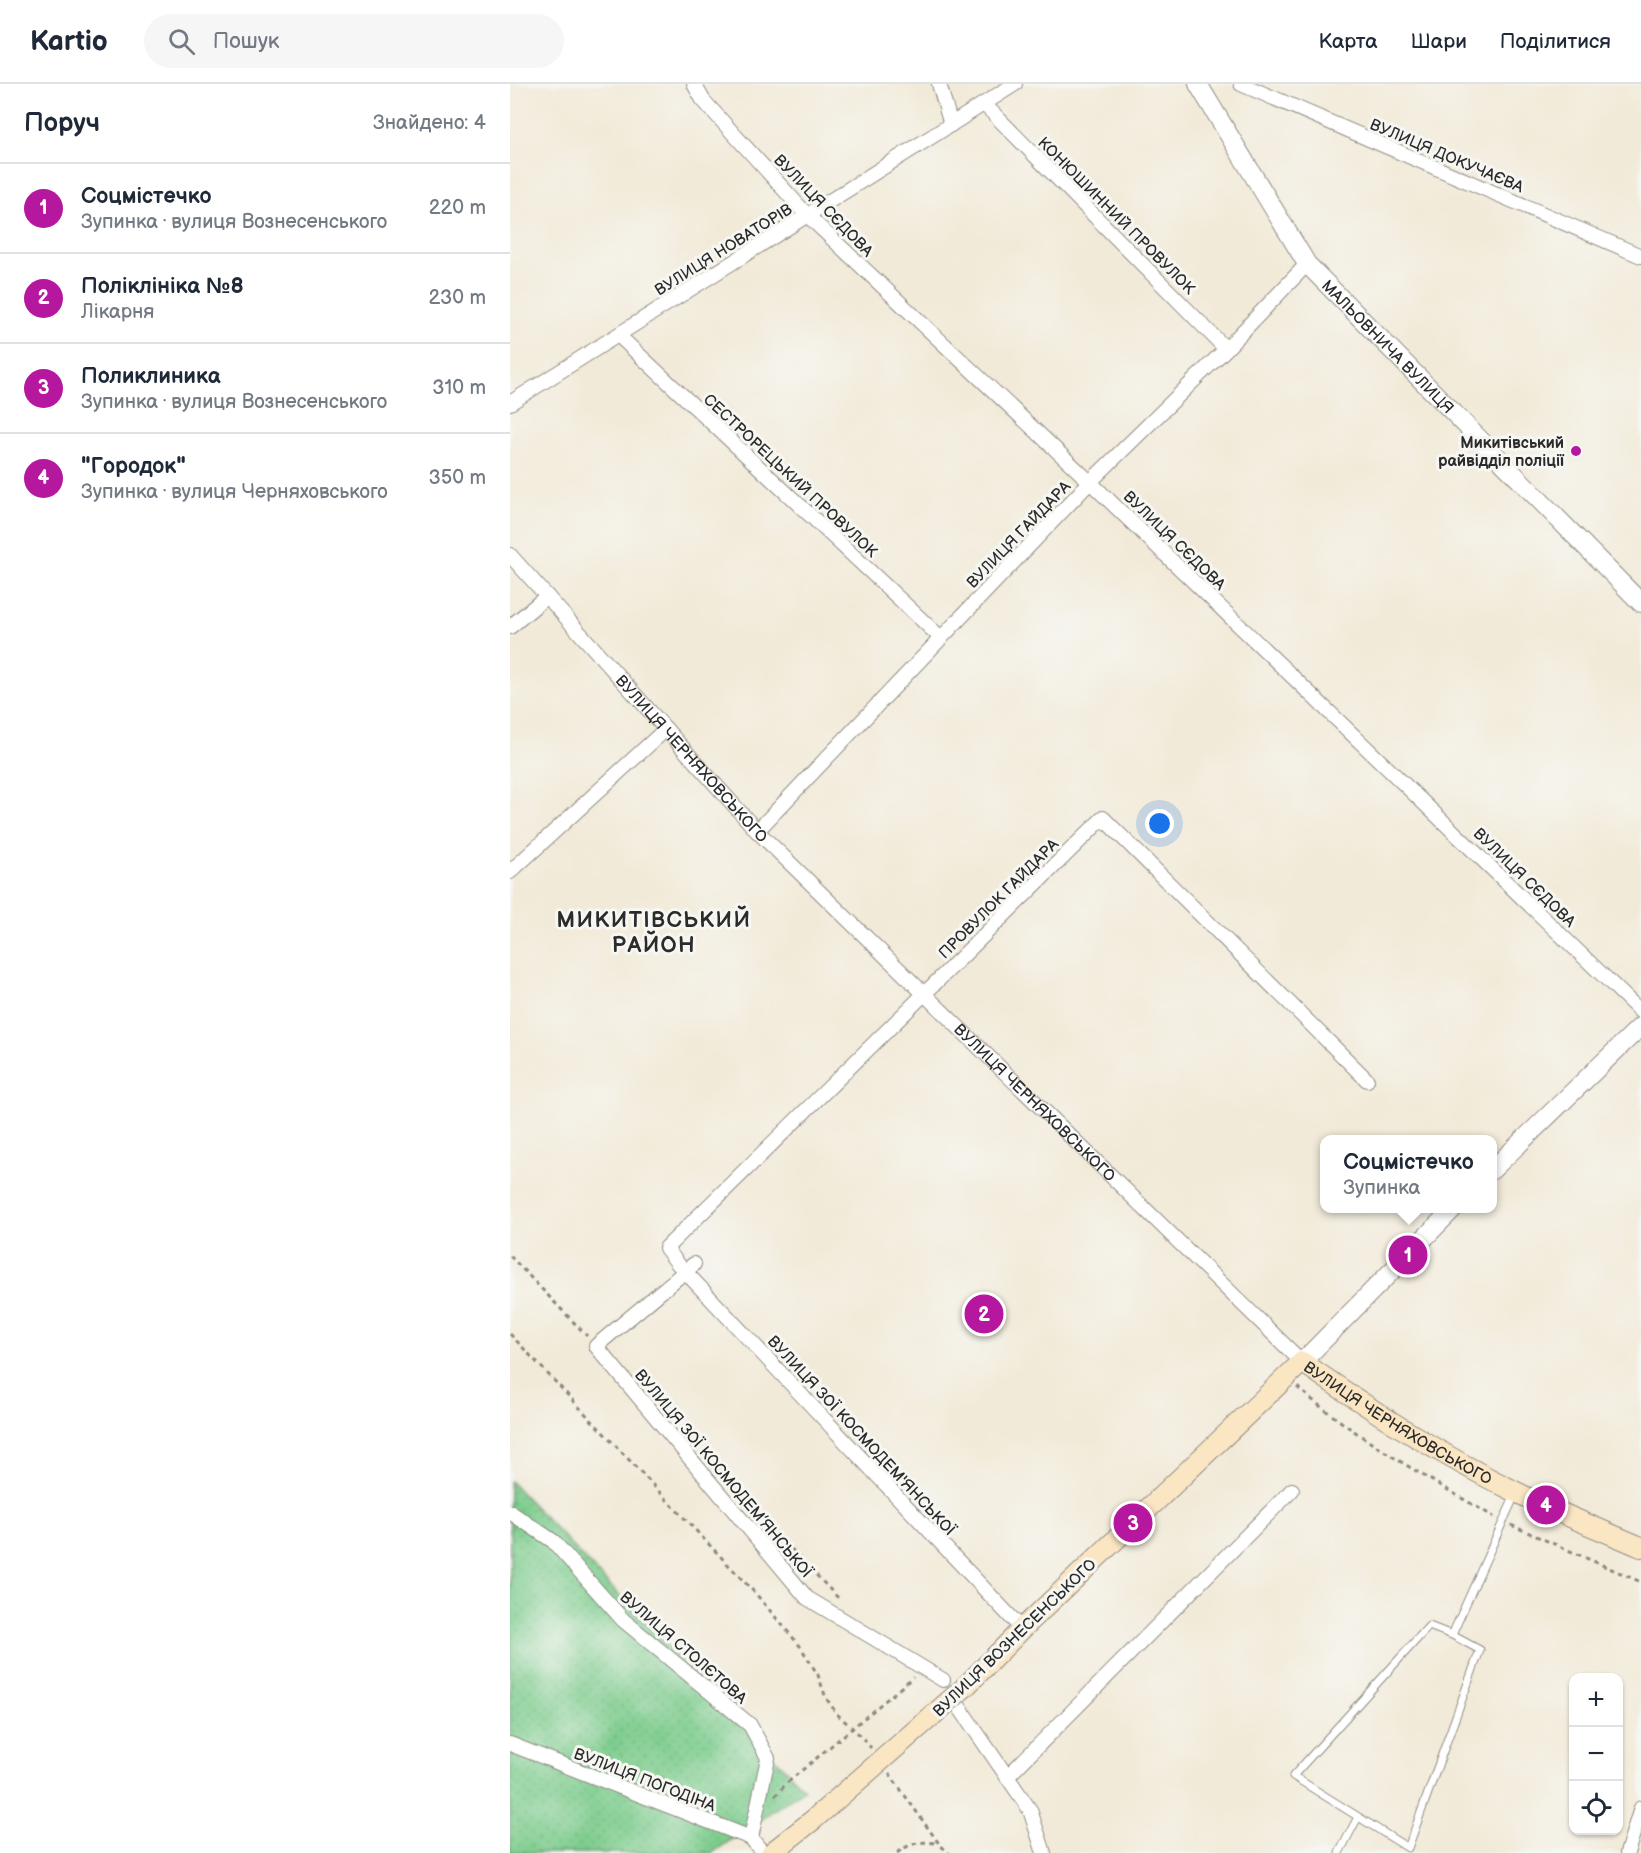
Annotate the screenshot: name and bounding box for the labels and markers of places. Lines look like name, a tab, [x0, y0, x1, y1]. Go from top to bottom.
place label: Микитівський райвідділ поліції	[1438, 434, 1565, 471]
marker: Микитівський райвідділ поліції	[1569, 444, 1583, 458]
pin: 1	[1388, 1232, 1428, 1278]
pin: 2	[964, 1292, 1004, 1336]
pin: 4	[1526, 1482, 1566, 1528]
pin: 3	[1114, 1500, 1152, 1546]

